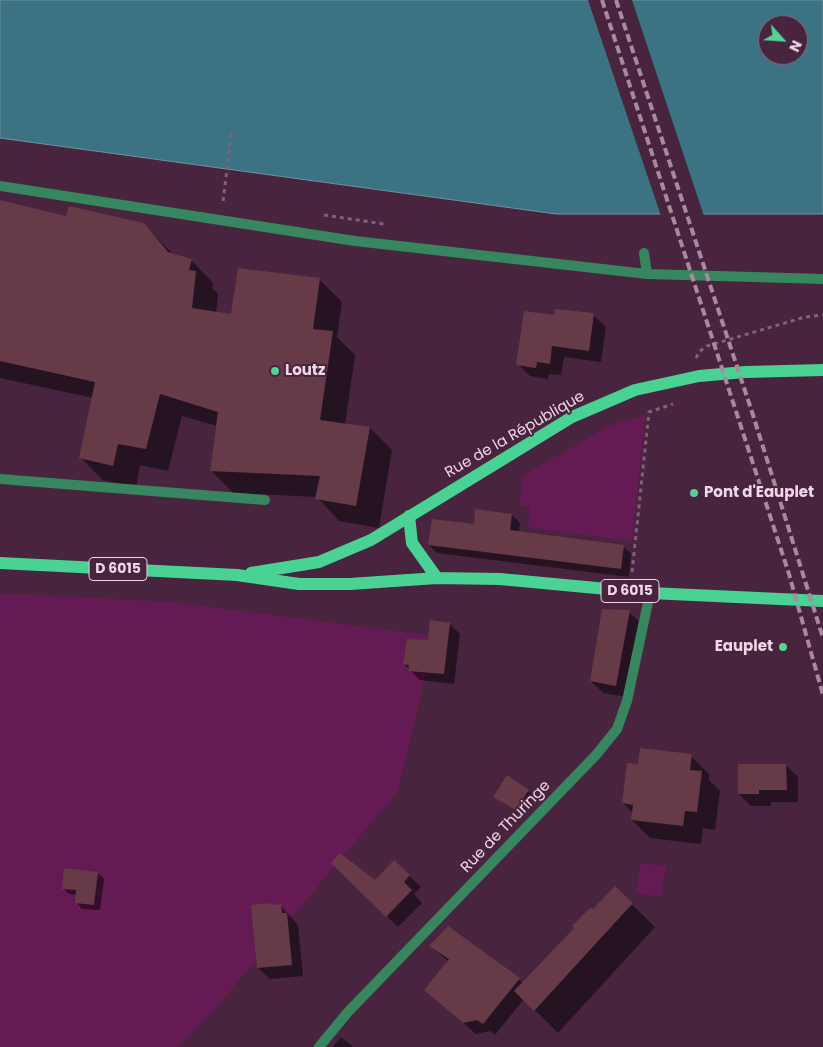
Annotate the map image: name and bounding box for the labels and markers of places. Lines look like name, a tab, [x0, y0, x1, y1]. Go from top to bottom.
place label: Loutz	[285, 362, 325, 380]
marker: Loutz	[269, 365, 281, 377]
place label: Pont d'Eauplet	[704, 484, 814, 502]
marker: Pont d'Eauplet	[688, 487, 700, 499]
place label: Eauplet	[715, 638, 773, 656]
marker: Eauplet	[777, 641, 789, 653]

